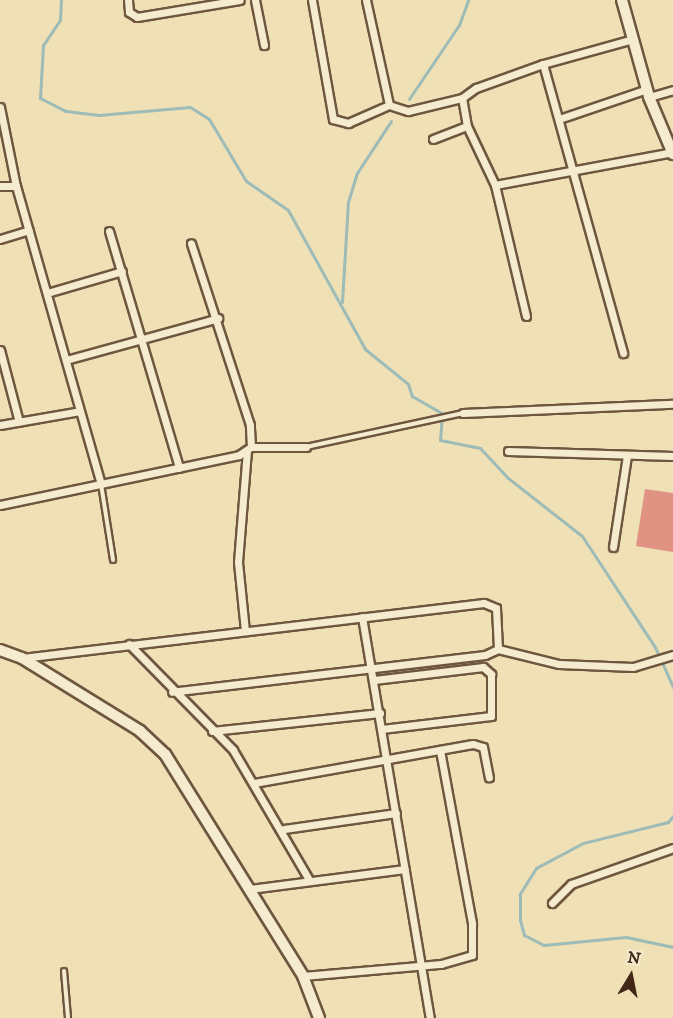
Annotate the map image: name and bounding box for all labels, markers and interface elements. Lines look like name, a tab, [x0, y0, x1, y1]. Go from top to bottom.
north arrow	[601, 946, 661, 1006]
text: N	[626, 947, 642, 969]

